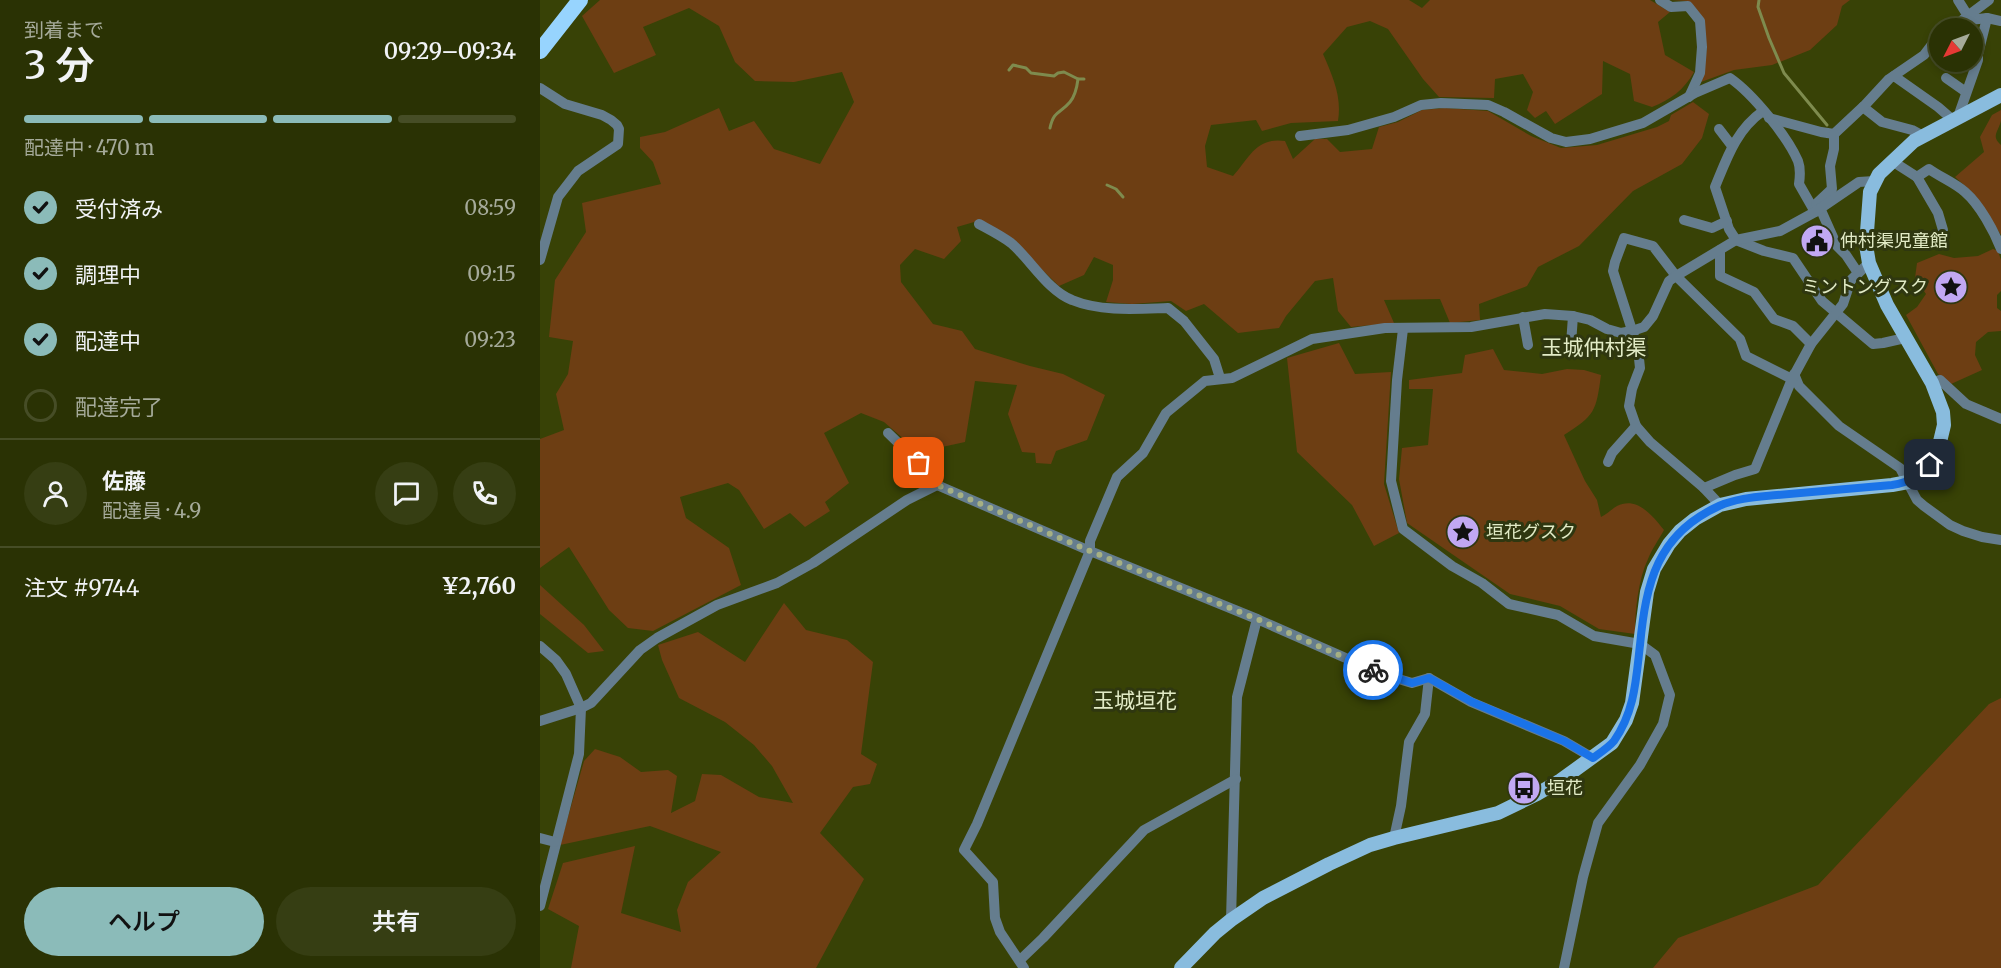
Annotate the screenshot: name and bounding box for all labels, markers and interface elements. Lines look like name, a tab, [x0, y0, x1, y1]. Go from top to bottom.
text: 到着まで	[24, 17, 104, 42]
north arrow	[1929, 18, 1983, 72]
map controls	[1929, 18, 1983, 72]
text: 09:29–09:34	[384, 37, 516, 65]
text: 3 分	[24, 41, 95, 90]
text: 配達中 · 470 m	[24, 135, 154, 160]
icon: check	[24, 191, 57, 224]
text: 受付済み	[75, 195, 163, 223]
text: 08:59	[464, 195, 516, 220]
public building icon: 仲村渠児童館	[1799, 223, 1835, 259]
place label: 仲村渠児童館	[1840, 229, 1948, 252]
icon: check	[24, 257, 57, 290]
text: 調理中	[75, 261, 141, 289]
text: 09:15	[467, 261, 516, 286]
place icon: ミントングスク	[1933, 269, 1969, 305]
place label: ミントングスク	[1802, 275, 1928, 298]
icon: check	[24, 323, 57, 356]
text: 配達中	[75, 327, 141, 355]
text: 09:23	[464, 327, 516, 352]
district label: 玉城仲村渠	[1542, 334, 1647, 361]
text: 配達完了	[75, 393, 163, 421]
pin	[893, 437, 944, 488]
pin	[1904, 439, 1955, 490]
icon: bag	[902, 446, 935, 479]
icon: home	[1913, 448, 1946, 481]
button: person	[24, 462, 87, 525]
button: chat	[375, 462, 438, 525]
button: phone	[453, 462, 516, 525]
text: 佐藤	[102, 467, 146, 495]
text: 配達員 · 4.9	[102, 498, 201, 523]
place icon: 垣花グスク	[1445, 514, 1481, 550]
place label: 垣花グスク	[1486, 520, 1576, 543]
text: ¥2,760	[442, 572, 516, 600]
text: 注文 #9744	[24, 574, 139, 602]
courier	[1343, 640, 1403, 700]
icon: bike	[1357, 654, 1390, 687]
district label: 玉城垣花	[1093, 687, 1177, 714]
bus stop icon: 垣花	[1506, 770, 1542, 806]
place label: 垣花	[1547, 776, 1583, 799]
button: ヘルプ	[24, 887, 264, 956]
button: 共有	[276, 887, 516, 956]

